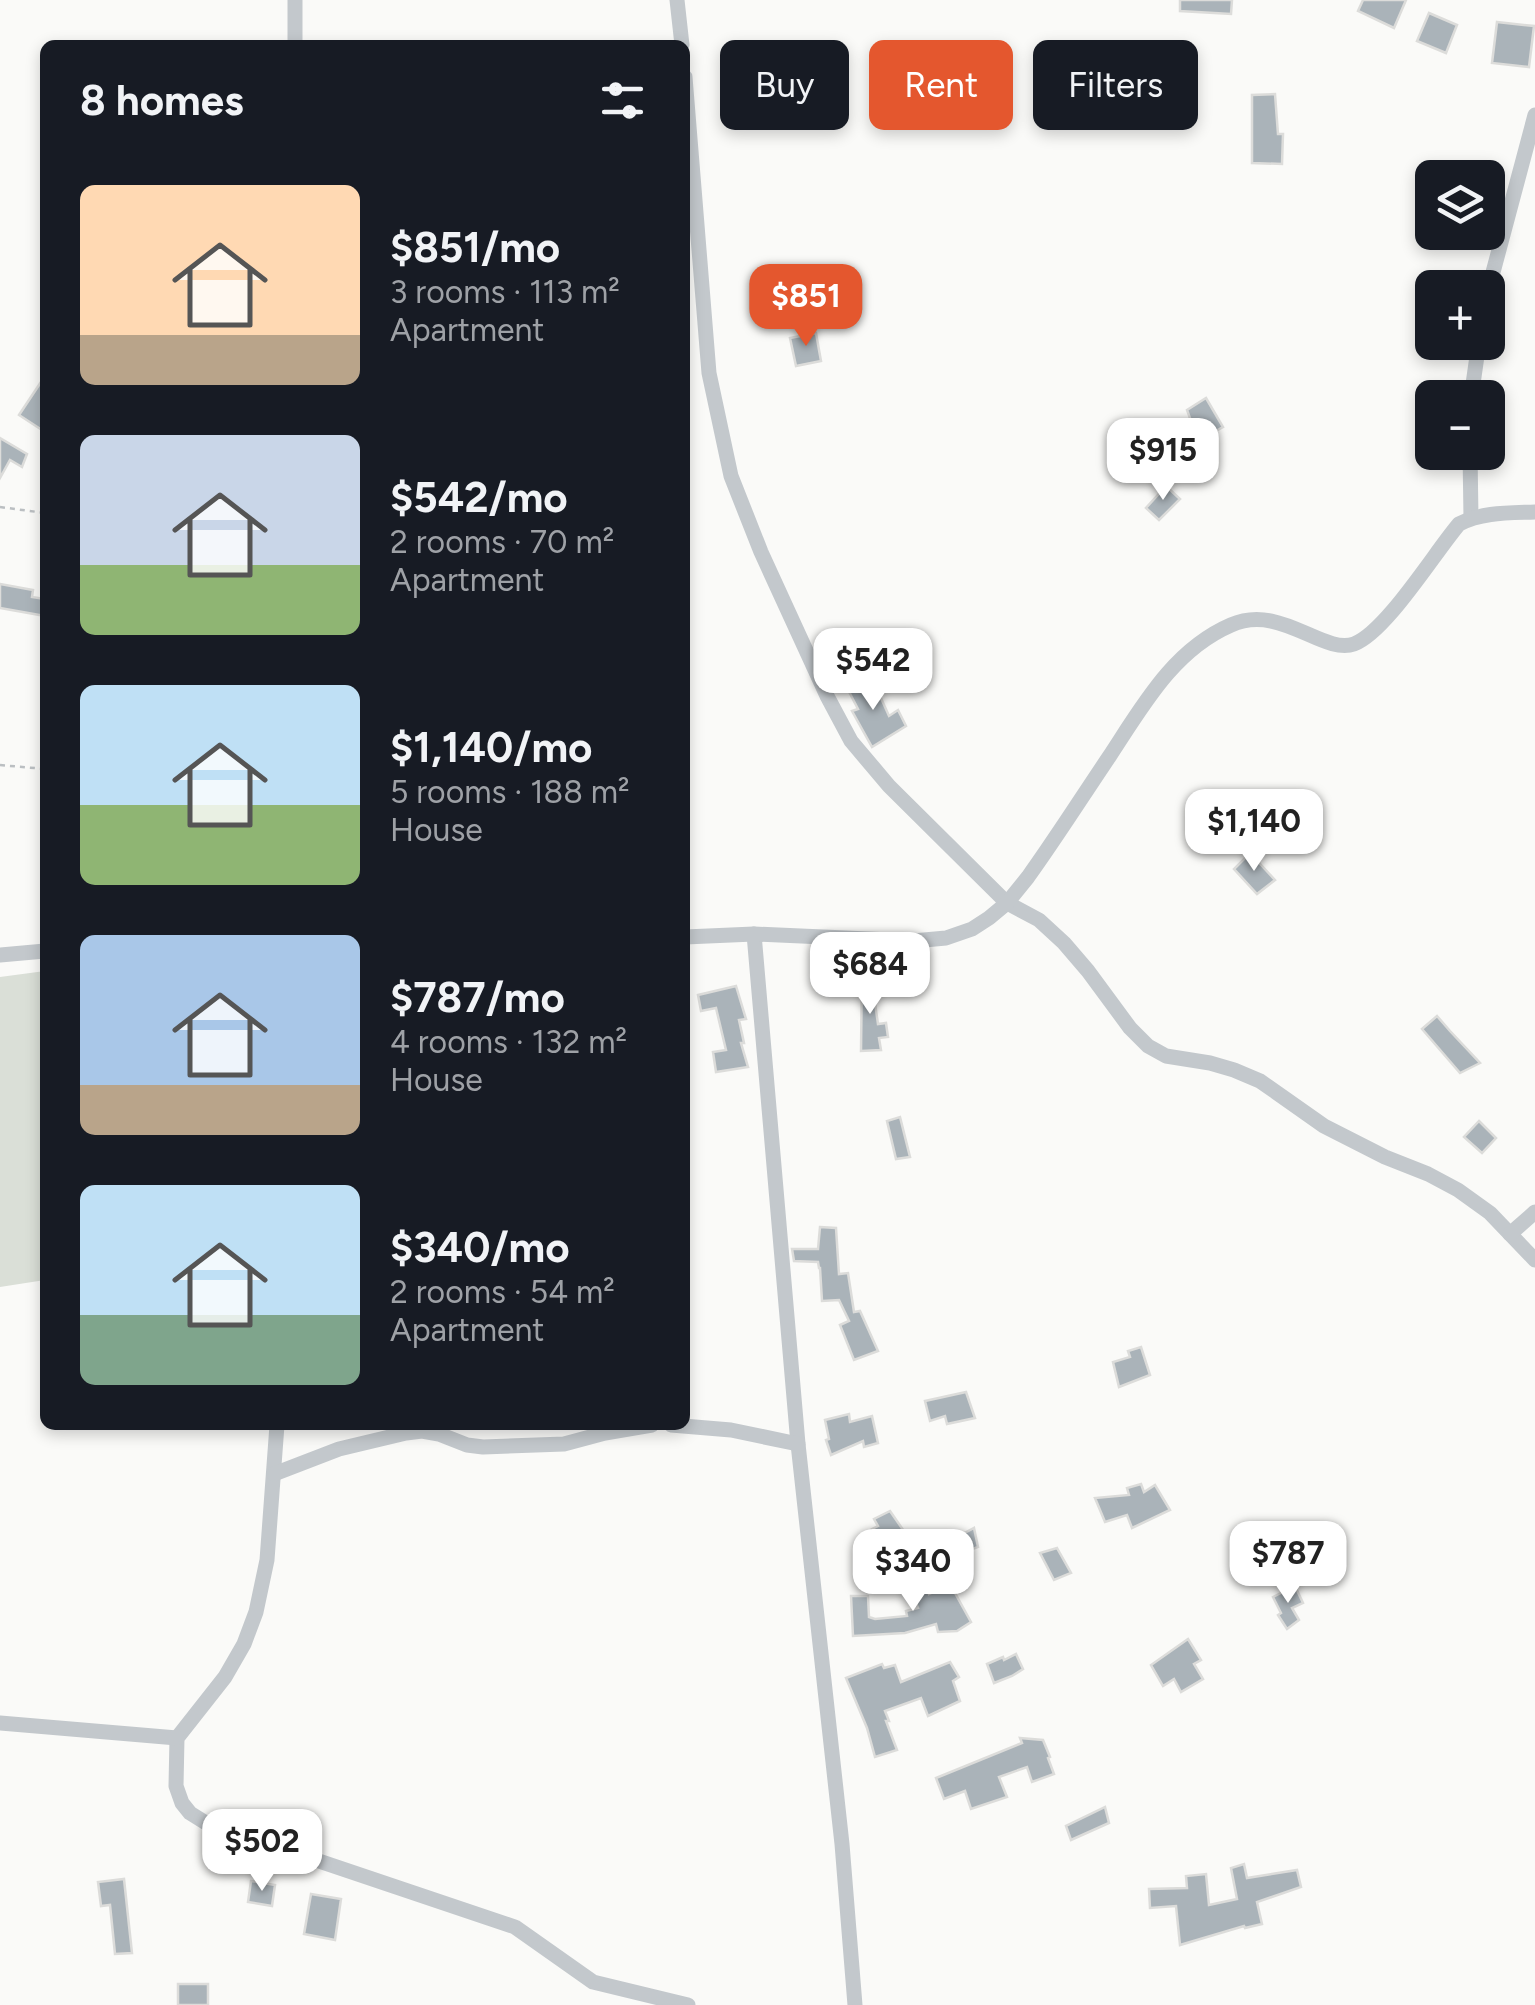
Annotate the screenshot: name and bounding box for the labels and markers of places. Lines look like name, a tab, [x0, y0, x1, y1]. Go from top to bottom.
pin: $851	[747, 264, 865, 349]
pin: $915	[1104, 418, 1222, 503]
pin: $542	[814, 628, 932, 713]
pin: $1,140	[1173, 789, 1335, 874]
pin: $684	[811, 932, 929, 1017]
pin: $787	[1229, 1521, 1347, 1606]
pin: $340	[854, 1529, 972, 1614]
pin: $502	[203, 1809, 321, 1894]

